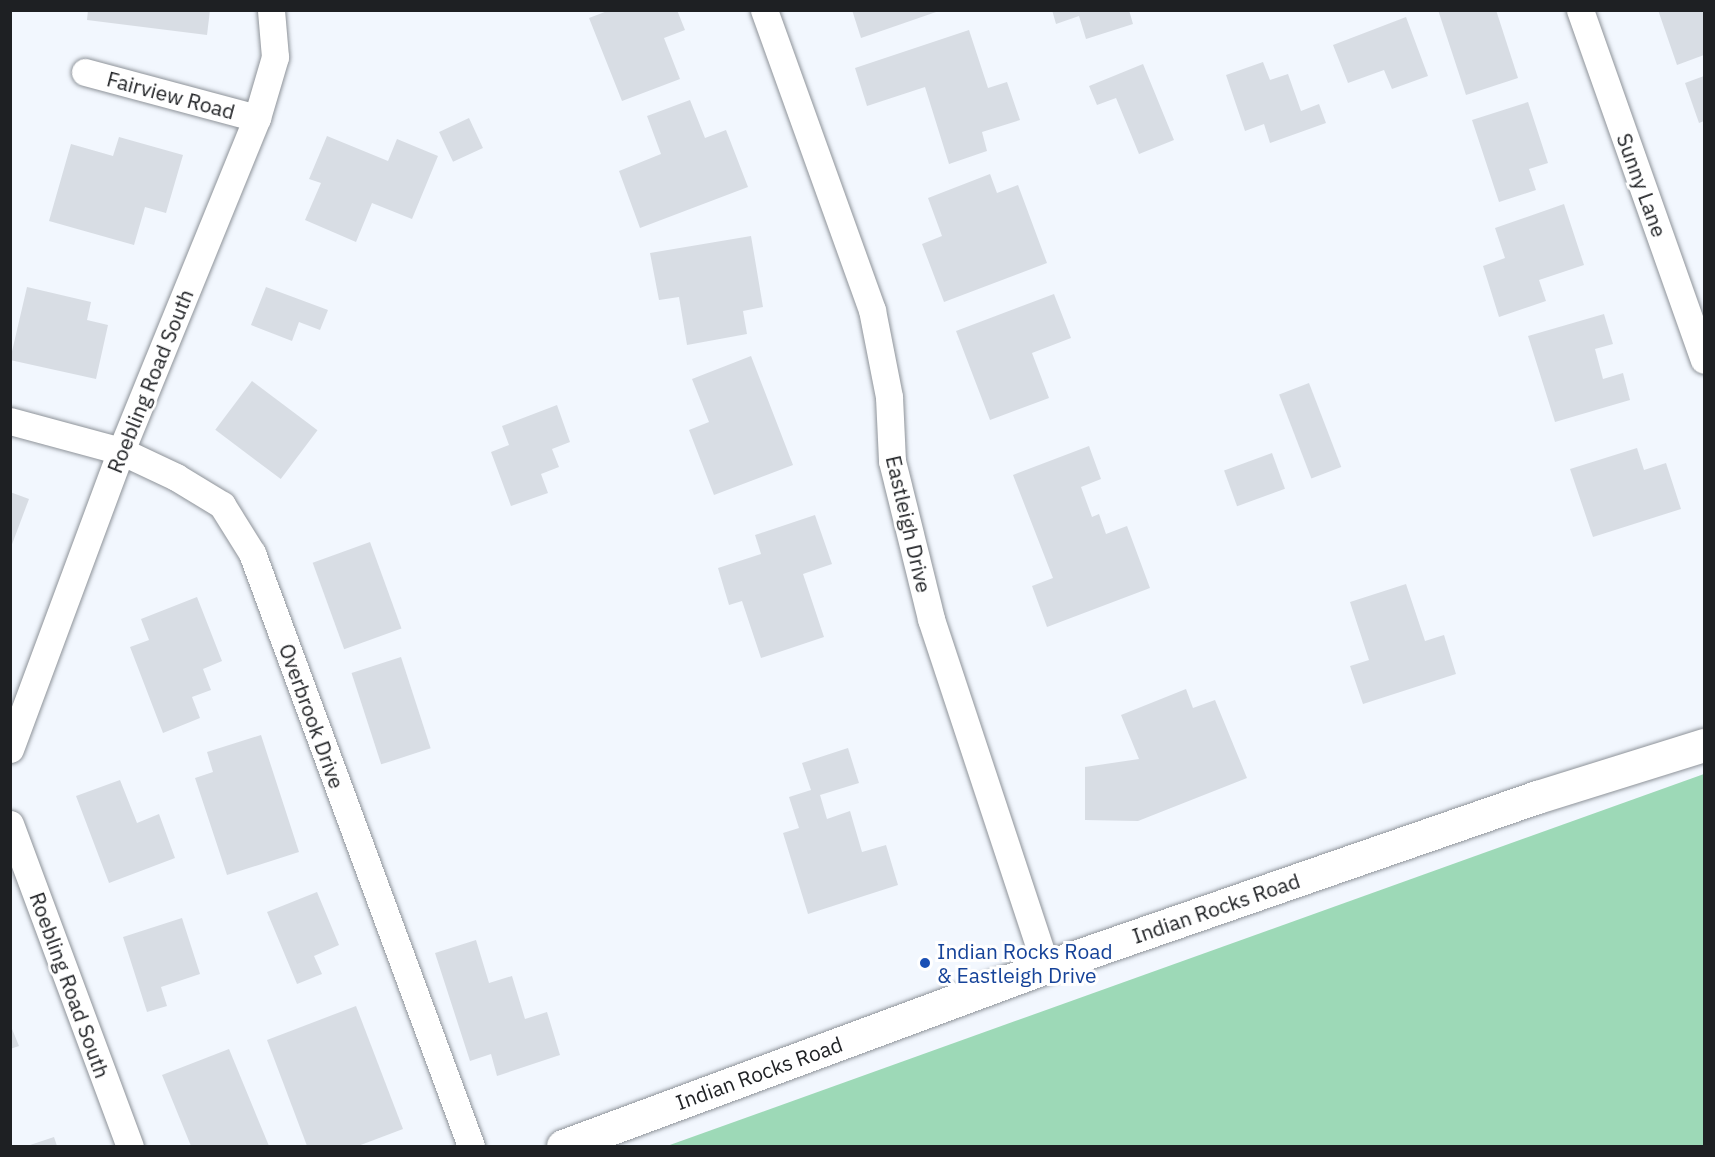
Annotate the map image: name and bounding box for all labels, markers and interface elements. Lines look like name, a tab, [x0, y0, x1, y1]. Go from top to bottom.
street label: Fairview Road	[104, 66, 238, 124]
street label: Sunny Lane	[1612, 130, 1672, 240]
street label: Roebling Road South	[102, 285, 198, 477]
street label: Eastleigh Drive	[881, 453, 937, 595]
street label: Overbrook Drive	[274, 640, 350, 792]
street label: Indian Rocks Road	[1129, 867, 1303, 949]
street label: Roebling Road South	[25, 889, 115, 1081]
place label: Indian Rocks Road & Eastleigh Drive	[937, 938, 1113, 988]
marker: Indian Rocks Road & Eastleigh Drive	[918, 956, 932, 970]
street label: Indian Rocks Road	[672, 1031, 846, 1115]

